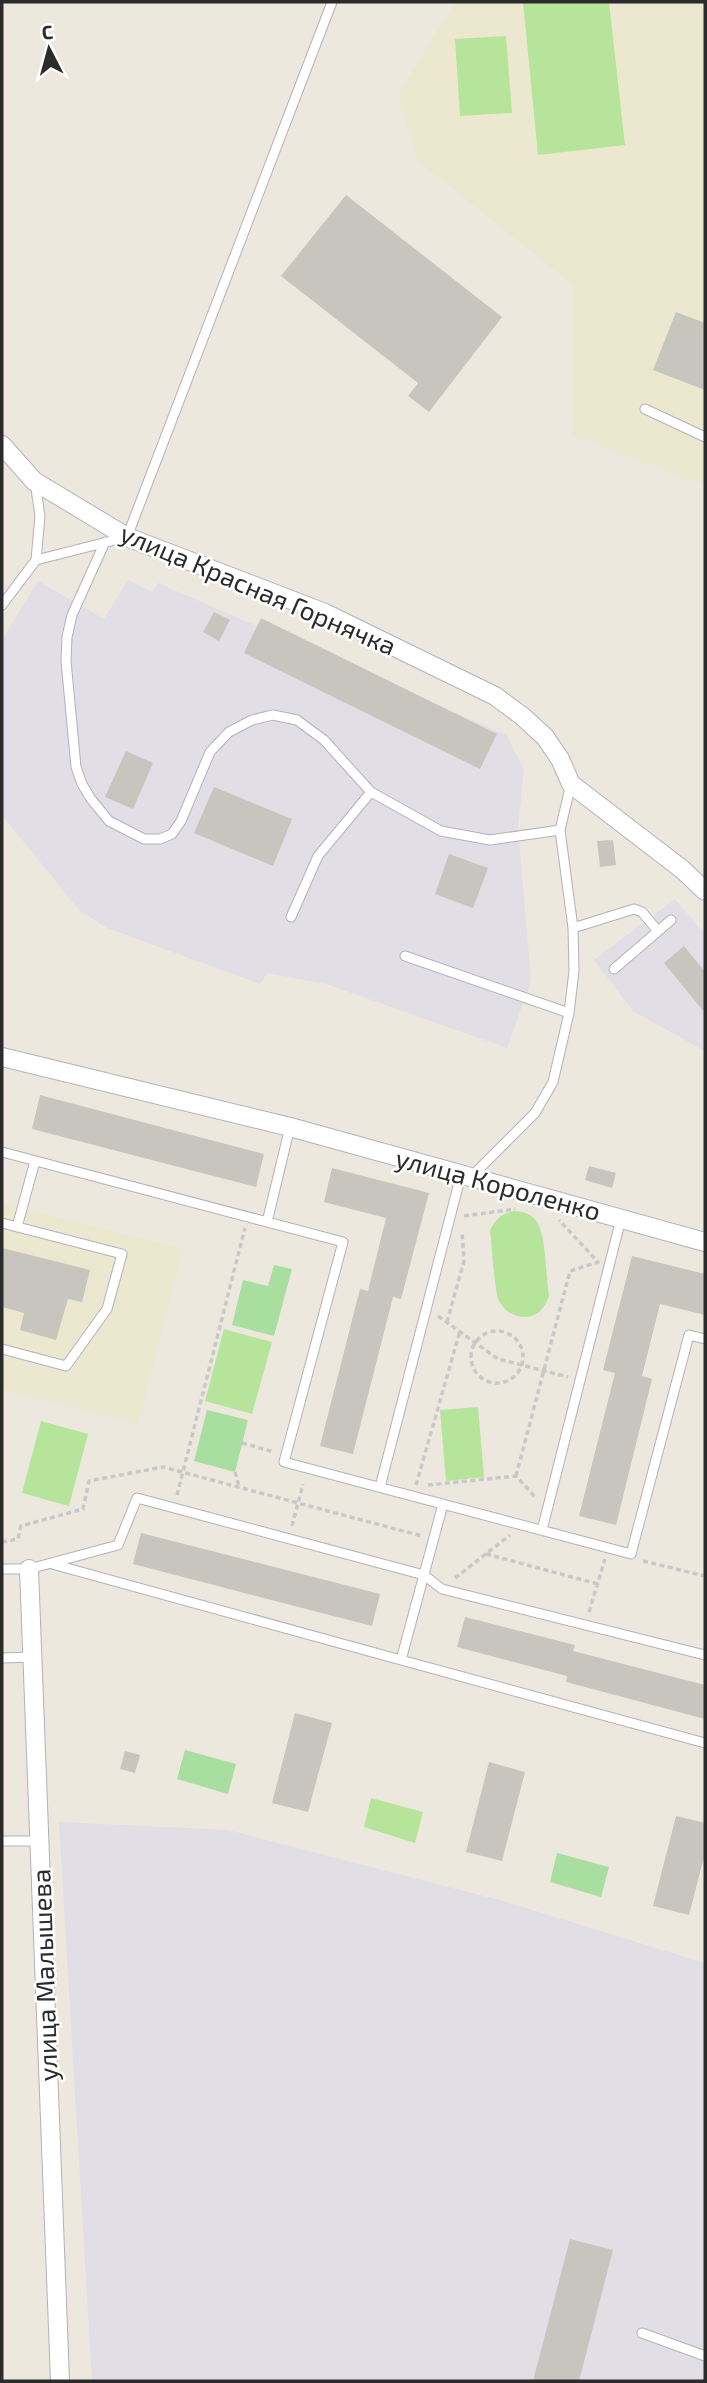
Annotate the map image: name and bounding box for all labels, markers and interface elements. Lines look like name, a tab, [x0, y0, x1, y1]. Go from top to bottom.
north arrow	[14, 14, 84, 84]
text: С	[40, 20, 54, 44]
street label: улица Красная Горнячка	[116, 516, 401, 662]
street label: улица Короленко	[392, 1141, 604, 1227]
street label: улица Малышева	[24, 1868, 64, 2082]

